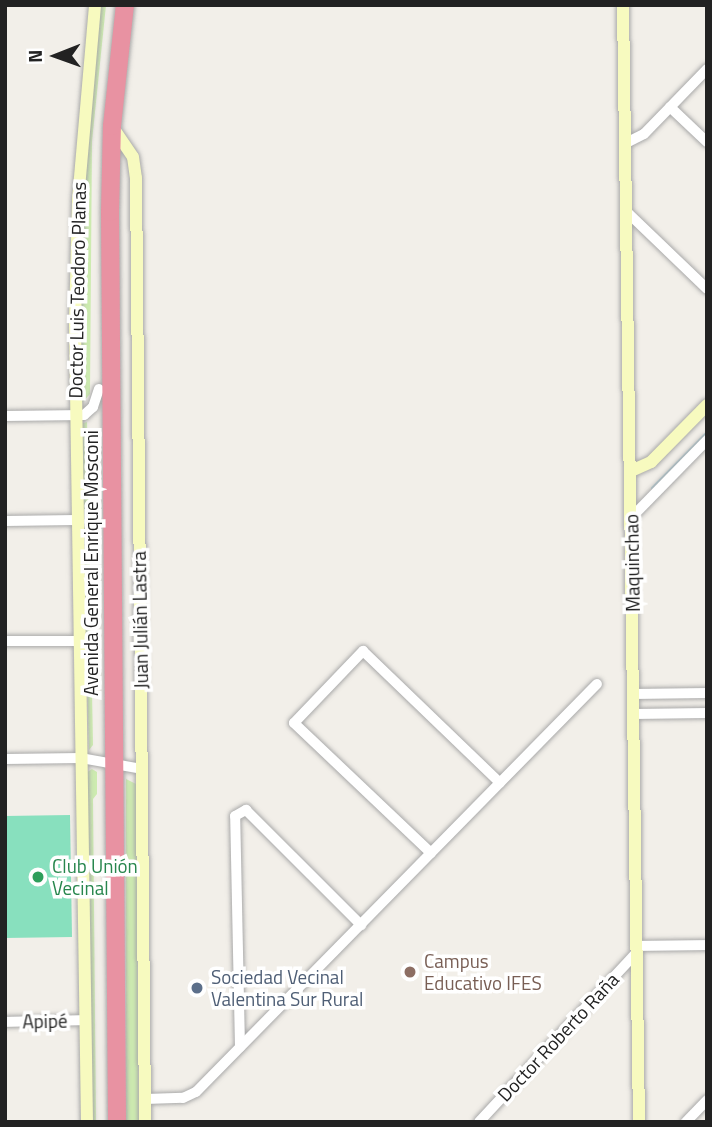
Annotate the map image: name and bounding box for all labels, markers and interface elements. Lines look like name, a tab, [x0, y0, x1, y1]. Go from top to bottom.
north arrow	[21, 21, 91, 91]
text: N	[20, 50, 49, 63]
street label: Doctor Luis Teodoro Planas	[64, 182, 90, 398]
street label: Avenida General Enrique Mosconi	[80, 430, 102, 696]
street label: Maquinchao	[620, 514, 644, 612]
street label: Juan Julián Lastra	[127, 551, 153, 689]
place label: Club Unión Vecinal	[52, 855, 138, 899]
marker: Club Unión Vecinal	[30, 869, 46, 885]
place label: Campus Educativo IFES	[424, 950, 542, 994]
marker: Campus Educativo IFES	[402, 964, 418, 980]
place label: Sociedad Vecinal Valentina Sur Rural	[211, 966, 363, 1010]
street label: Doctor Roberto Raña	[493, 968, 623, 1106]
marker: Sociedad Vecinal Valentina Sur Rural	[189, 980, 205, 996]
street label: Apipé	[22, 1009, 68, 1033]

